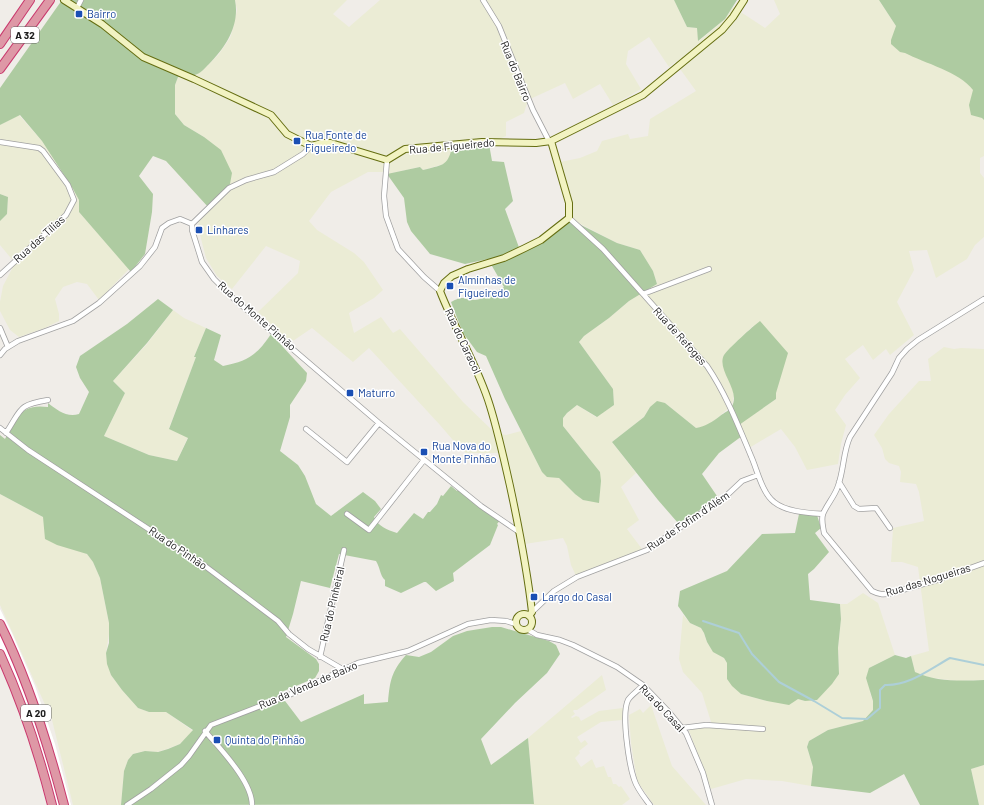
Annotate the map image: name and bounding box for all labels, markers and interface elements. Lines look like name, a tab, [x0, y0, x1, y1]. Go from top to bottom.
place label: Bairro	[87, 7, 116, 20]
marker: Bairro	[74, 9, 84, 19]
road number: A 32	[11, 27, 39, 43]
street label: Rua do Bairro	[498, 39, 534, 103]
place label: Rua Fonte de Figueiredo	[305, 128, 367, 154]
street label: Rua de Figueiredo	[409, 135, 495, 156]
marker: Rua Fonte de Figueiredo	[292, 136, 302, 146]
street label: Rua das Tílias	[10, 212, 67, 265]
place label: Linhares	[207, 223, 249, 236]
marker: Linhares	[194, 225, 204, 235]
place label: Alminhas de Figueiredo	[458, 273, 516, 299]
street label: Rua do Monte Pinhão	[216, 278, 299, 353]
marker: Alminhas de Figueiredo	[445, 281, 455, 291]
street label: Rua de Refoges	[651, 304, 710, 367]
street label: Rua do Caracol	[443, 306, 484, 376]
place label: Maturro	[358, 386, 395, 399]
marker: Maturro	[345, 388, 355, 398]
place label: Rua Nova do Monte Pinhão	[432, 439, 496, 465]
marker: Rua Nova do Monte Pinhão	[419, 447, 429, 457]
street label: Rua de Fofim d´Além	[644, 488, 731, 553]
street label: Rua do Pinhão	[147, 523, 210, 572]
street label: Rua das Nogueiras	[884, 560, 972, 599]
street label: Rua do Pinheiral	[317, 565, 346, 643]
place label: Largo do Casal	[542, 590, 612, 603]
marker: Largo do Casal	[529, 592, 539, 602]
street label: Rua da Venda de Baixo	[256, 658, 359, 711]
street label: Rua do Casal	[637, 681, 688, 734]
road number: A 20	[21, 705, 51, 721]
place label: Quinta do Pinhão	[225, 733, 305, 746]
marker: Quinta do Pinhão	[212, 735, 222, 745]

